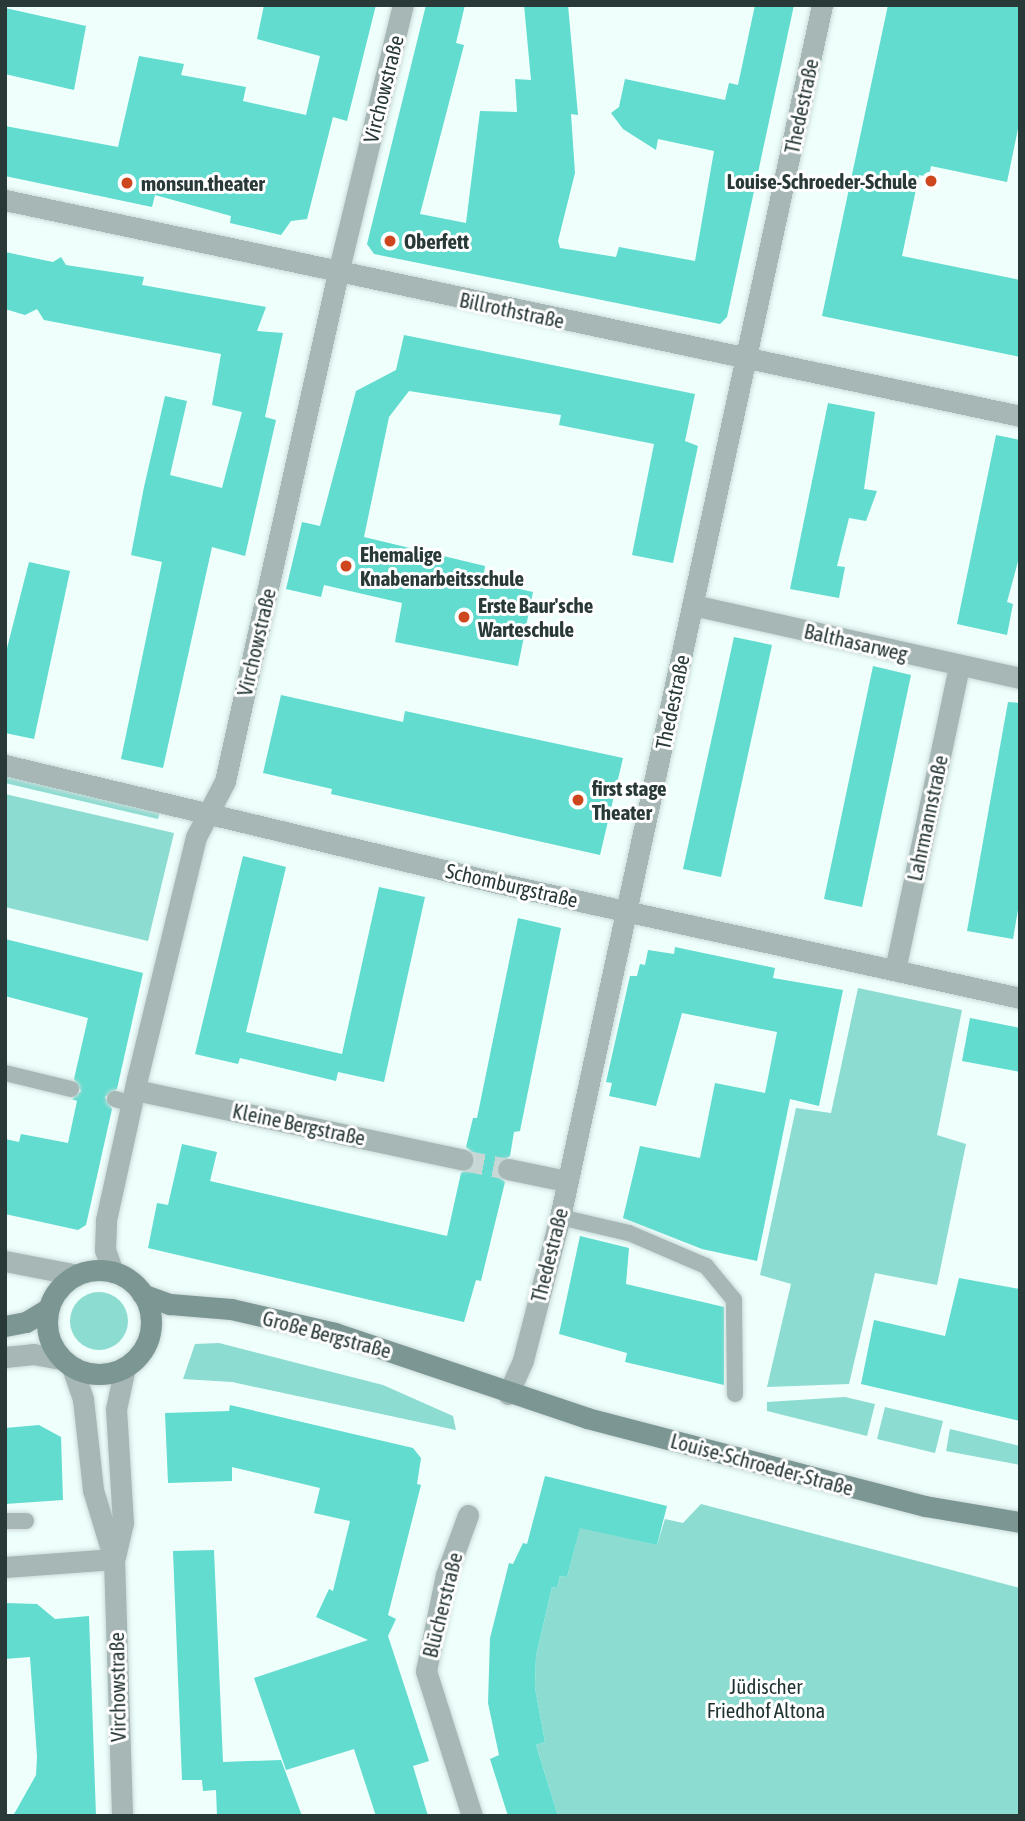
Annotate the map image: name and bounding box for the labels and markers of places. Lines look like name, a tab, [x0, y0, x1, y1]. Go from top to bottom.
place label: Louise-Schroeder-Schule	[727, 168, 917, 194]
place label: monsun.theater	[141, 170, 265, 196]
marker: Louise-Schroeder-Schule	[923, 173, 939, 189]
marker: monsun.theater	[119, 175, 135, 191]
place label: Oberfett	[404, 228, 469, 254]
marker: Oberfett	[382, 233, 398, 249]
place label: Ehemalige Knabenarbeitsschule	[360, 541, 524, 591]
marker: Ehemalige Knabenarbeitsschule	[338, 558, 354, 574]
place label: Erste Baur'sche Warteschule	[478, 592, 593, 642]
marker: Erste Baur'sche Warteschule	[456, 609, 472, 625]
place label: first stage Theater	[592, 775, 667, 825]
marker: first stage Theater	[570, 792, 586, 808]

